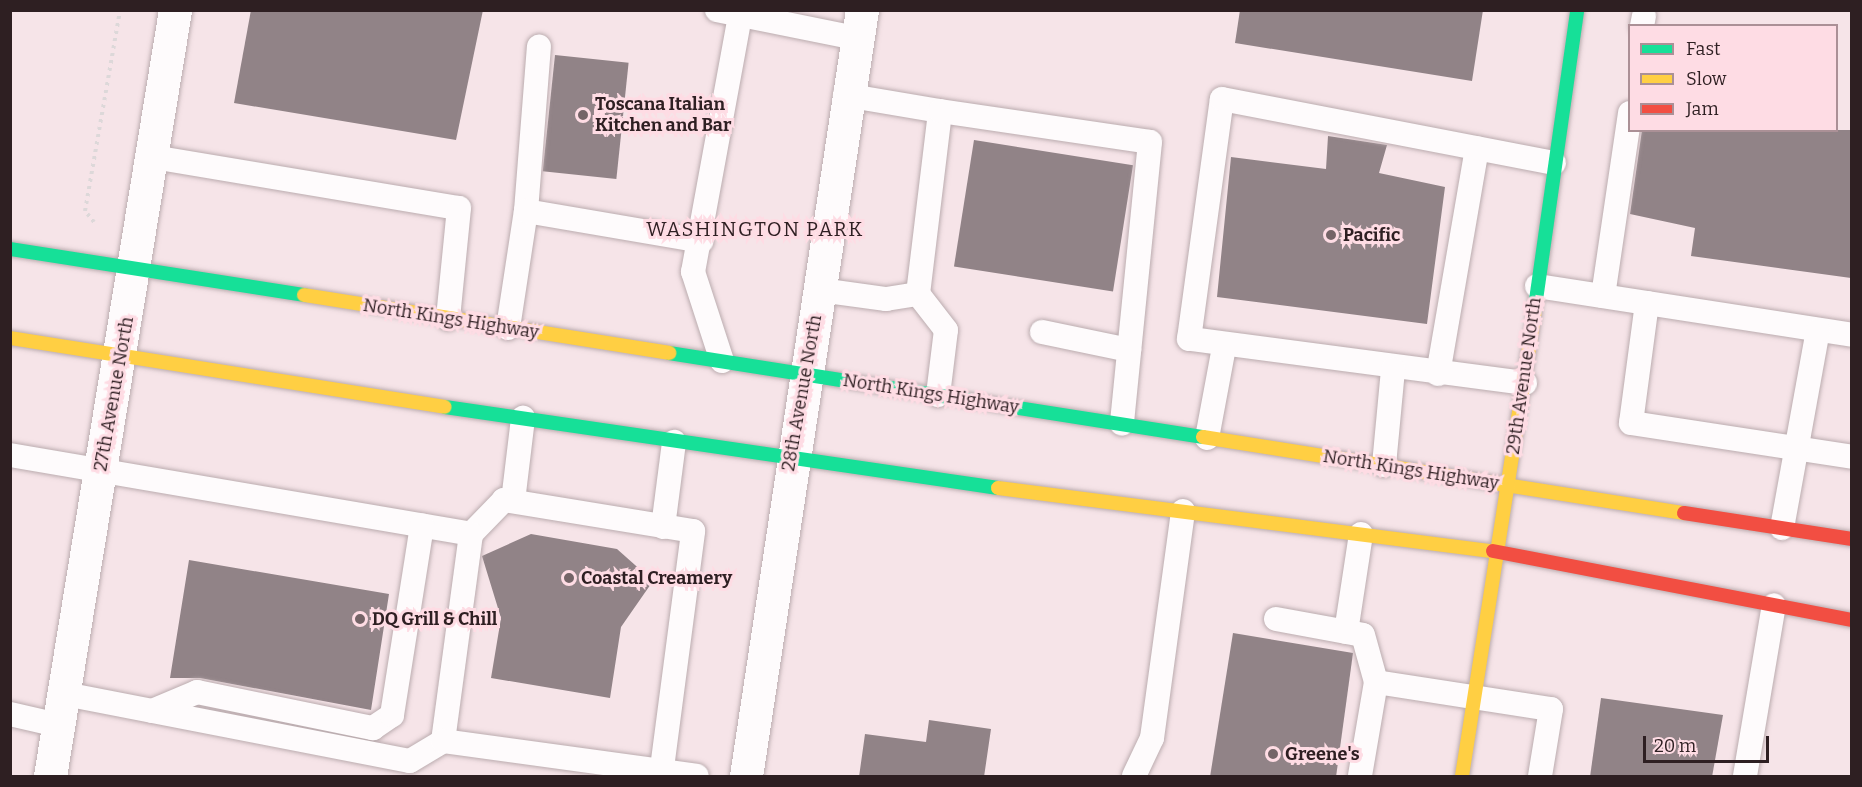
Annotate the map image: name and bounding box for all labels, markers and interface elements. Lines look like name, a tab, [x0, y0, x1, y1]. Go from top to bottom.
legend	[1628, 24, 1838, 132]
text: Fast	[1686, 38, 1721, 60]
text: Slow	[1686, 68, 1726, 90]
place label: Toscana Italian Kitchen and Bar	[595, 94, 731, 136]
text: Jam	[1686, 98, 1719, 120]
marker: Toscana Italian Kitchen and Bar	[576, 108, 590, 122]
district label: WASHINGTON PARK	[646, 217, 864, 241]
place label: Pacific	[1343, 224, 1400, 246]
marker: Pacific	[1324, 228, 1338, 242]
street label: North Kings Highway	[361, 294, 541, 344]
street label: 29th Avenue North	[1502, 296, 1546, 456]
street label: 28th Avenue North	[778, 313, 826, 473]
street label: 27th Avenue North	[90, 315, 138, 473]
street label: North Kings Highway	[841, 369, 1021, 419]
street label: North Kings Highway	[1321, 445, 1501, 495]
place label: Coastal Creamery	[581, 567, 732, 589]
marker: Coastal Creamery	[562, 571, 576, 585]
place label: DQ Grill & Chill	[372, 608, 497, 630]
marker: DQ Grill & Chill	[353, 612, 367, 626]
scale bar	[1646, 724, 1772, 762]
text: 20 m	[1654, 735, 1696, 757]
place label: Greene's	[1285, 743, 1360, 765]
marker: Greene's	[1266, 747, 1280, 761]

